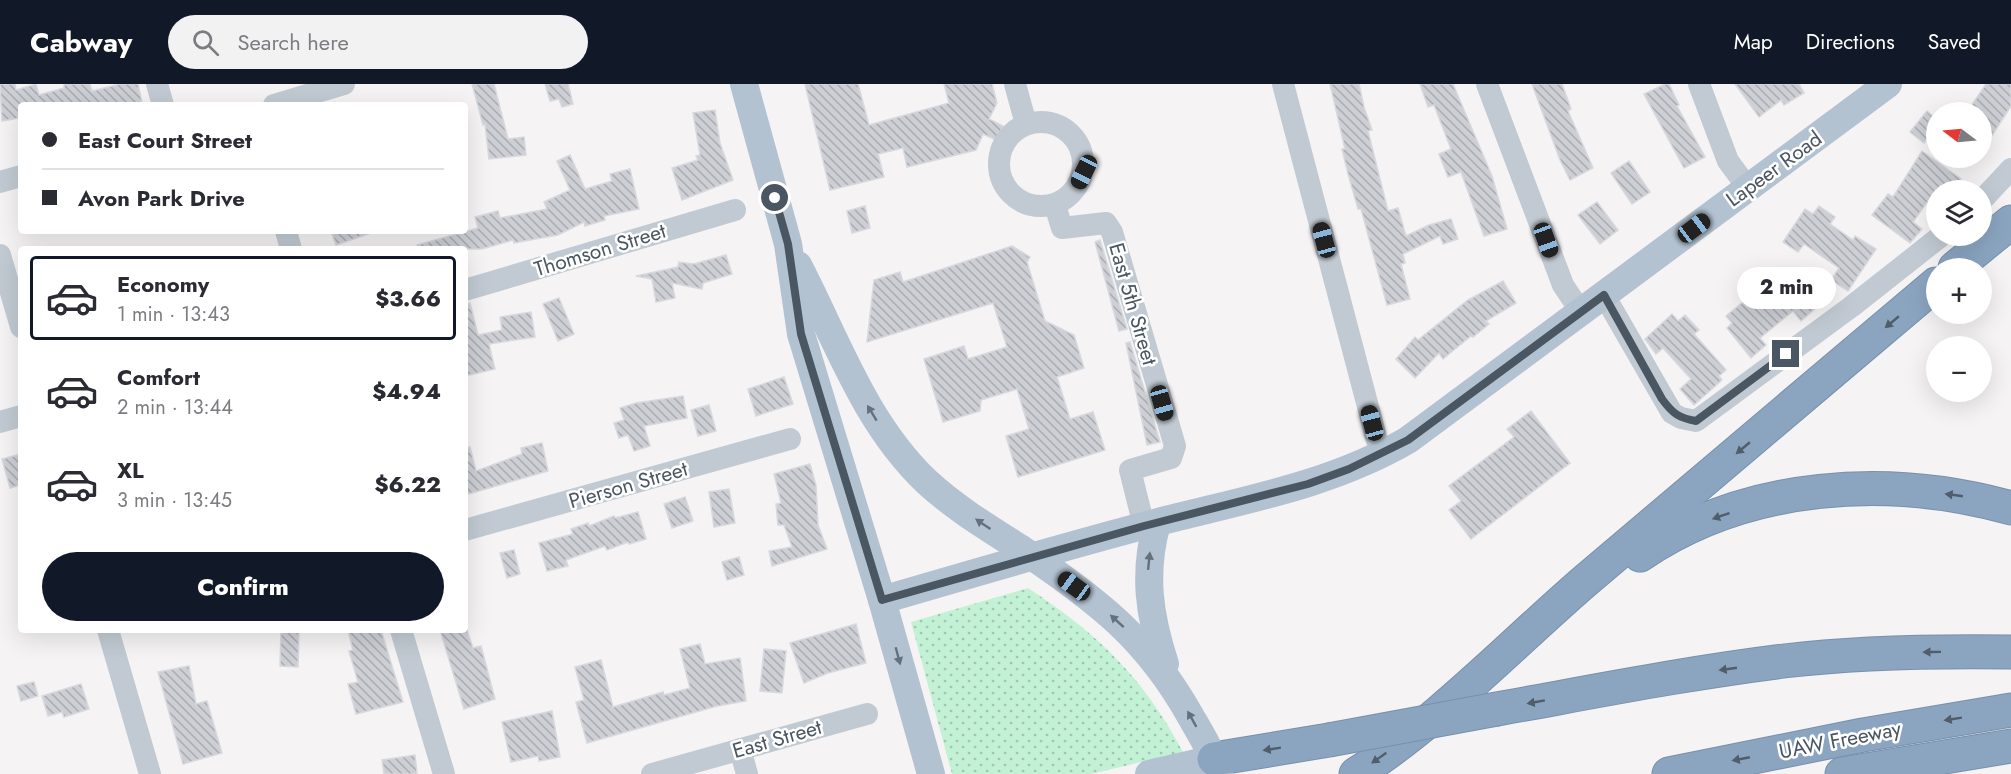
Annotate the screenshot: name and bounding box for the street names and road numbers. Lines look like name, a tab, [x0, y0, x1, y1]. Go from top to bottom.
street label: Lapeer Road	[1720, 124, 1828, 214]
street label: Thomson Street	[531, 216, 669, 284]
street label: East 5th Street	[1101, 239, 1165, 369]
street label: Pierson Street	[565, 454, 691, 516]
street label: East Street	[729, 712, 825, 766]
street label: UAW Freeway	[1776, 713, 1904, 767]

